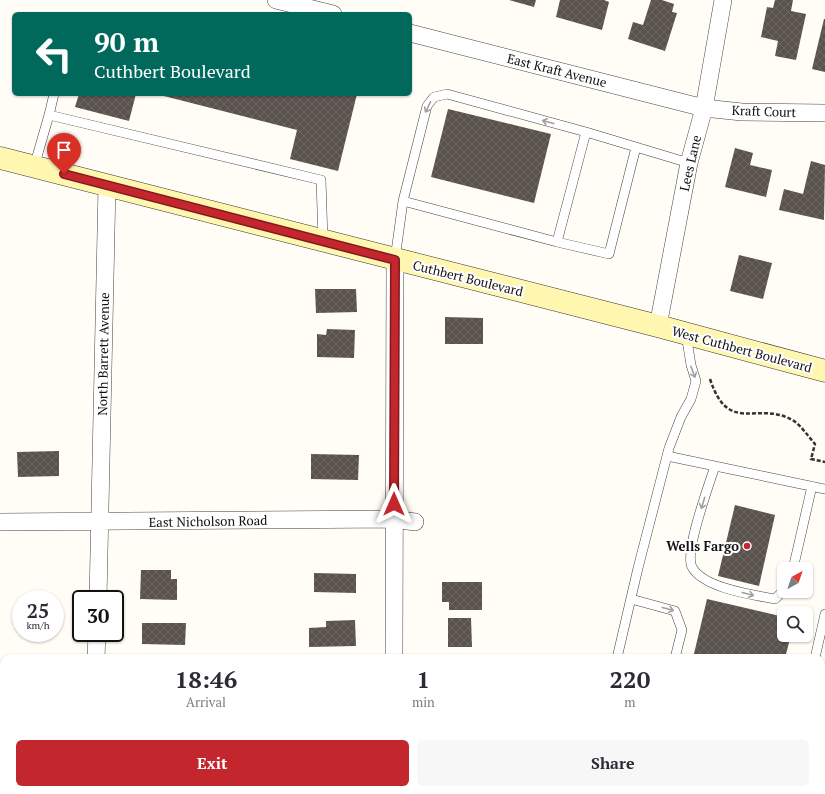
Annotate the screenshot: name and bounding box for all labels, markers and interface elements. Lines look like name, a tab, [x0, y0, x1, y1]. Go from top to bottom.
text: 90 m	[94, 23, 159, 60]
icon: left	[28, 28, 80, 80]
street label: East Kraft Avenue	[505, 49, 609, 91]
text: Cuthbert Boulevard	[94, 59, 251, 83]
one-way arrow	[424, 101, 431, 113]
street label: Kraft Court	[731, 101, 797, 121]
one-way arrow	[542, 117, 555, 125]
pin	[47, 133, 81, 174]
street label: Lees Lane	[675, 133, 705, 193]
icon: arrive	[53, 139, 75, 161]
street label: Cuthbert Boulevard	[411, 256, 525, 300]
street label: North Barrett Avenue	[93, 292, 113, 416]
street label: West Cuthbert Boulevard	[670, 322, 814, 376]
one-way arrow	[690, 366, 698, 378]
position arrow	[373, 483, 415, 525]
one-way arrow	[699, 497, 706, 510]
street label: East Nicholson Road	[149, 511, 267, 531]
place label: Wells Fargo	[666, 537, 739, 555]
marker: Wells Fargo	[742, 541, 752, 551]
north arrow	[777, 562, 813, 598]
map controls	[777, 562, 813, 642]
speed limit sign: 30	[72, 590, 124, 642]
one-way arrow	[741, 591, 754, 598]
text: 25	[27, 597, 49, 624]
one-way arrow	[662, 606, 675, 613]
button: search	[777, 606, 813, 642]
text: km/h	[26, 619, 50, 632]
text: 18:46	[175, 663, 237, 695]
text: 1	[417, 663, 430, 695]
text: 220	[610, 663, 650, 695]
text: Arrival	[186, 693, 226, 711]
text: min	[412, 693, 435, 711]
text: m	[624, 693, 636, 711]
button: Exit	[16, 740, 409, 786]
button: Share	[417, 740, 809, 786]

